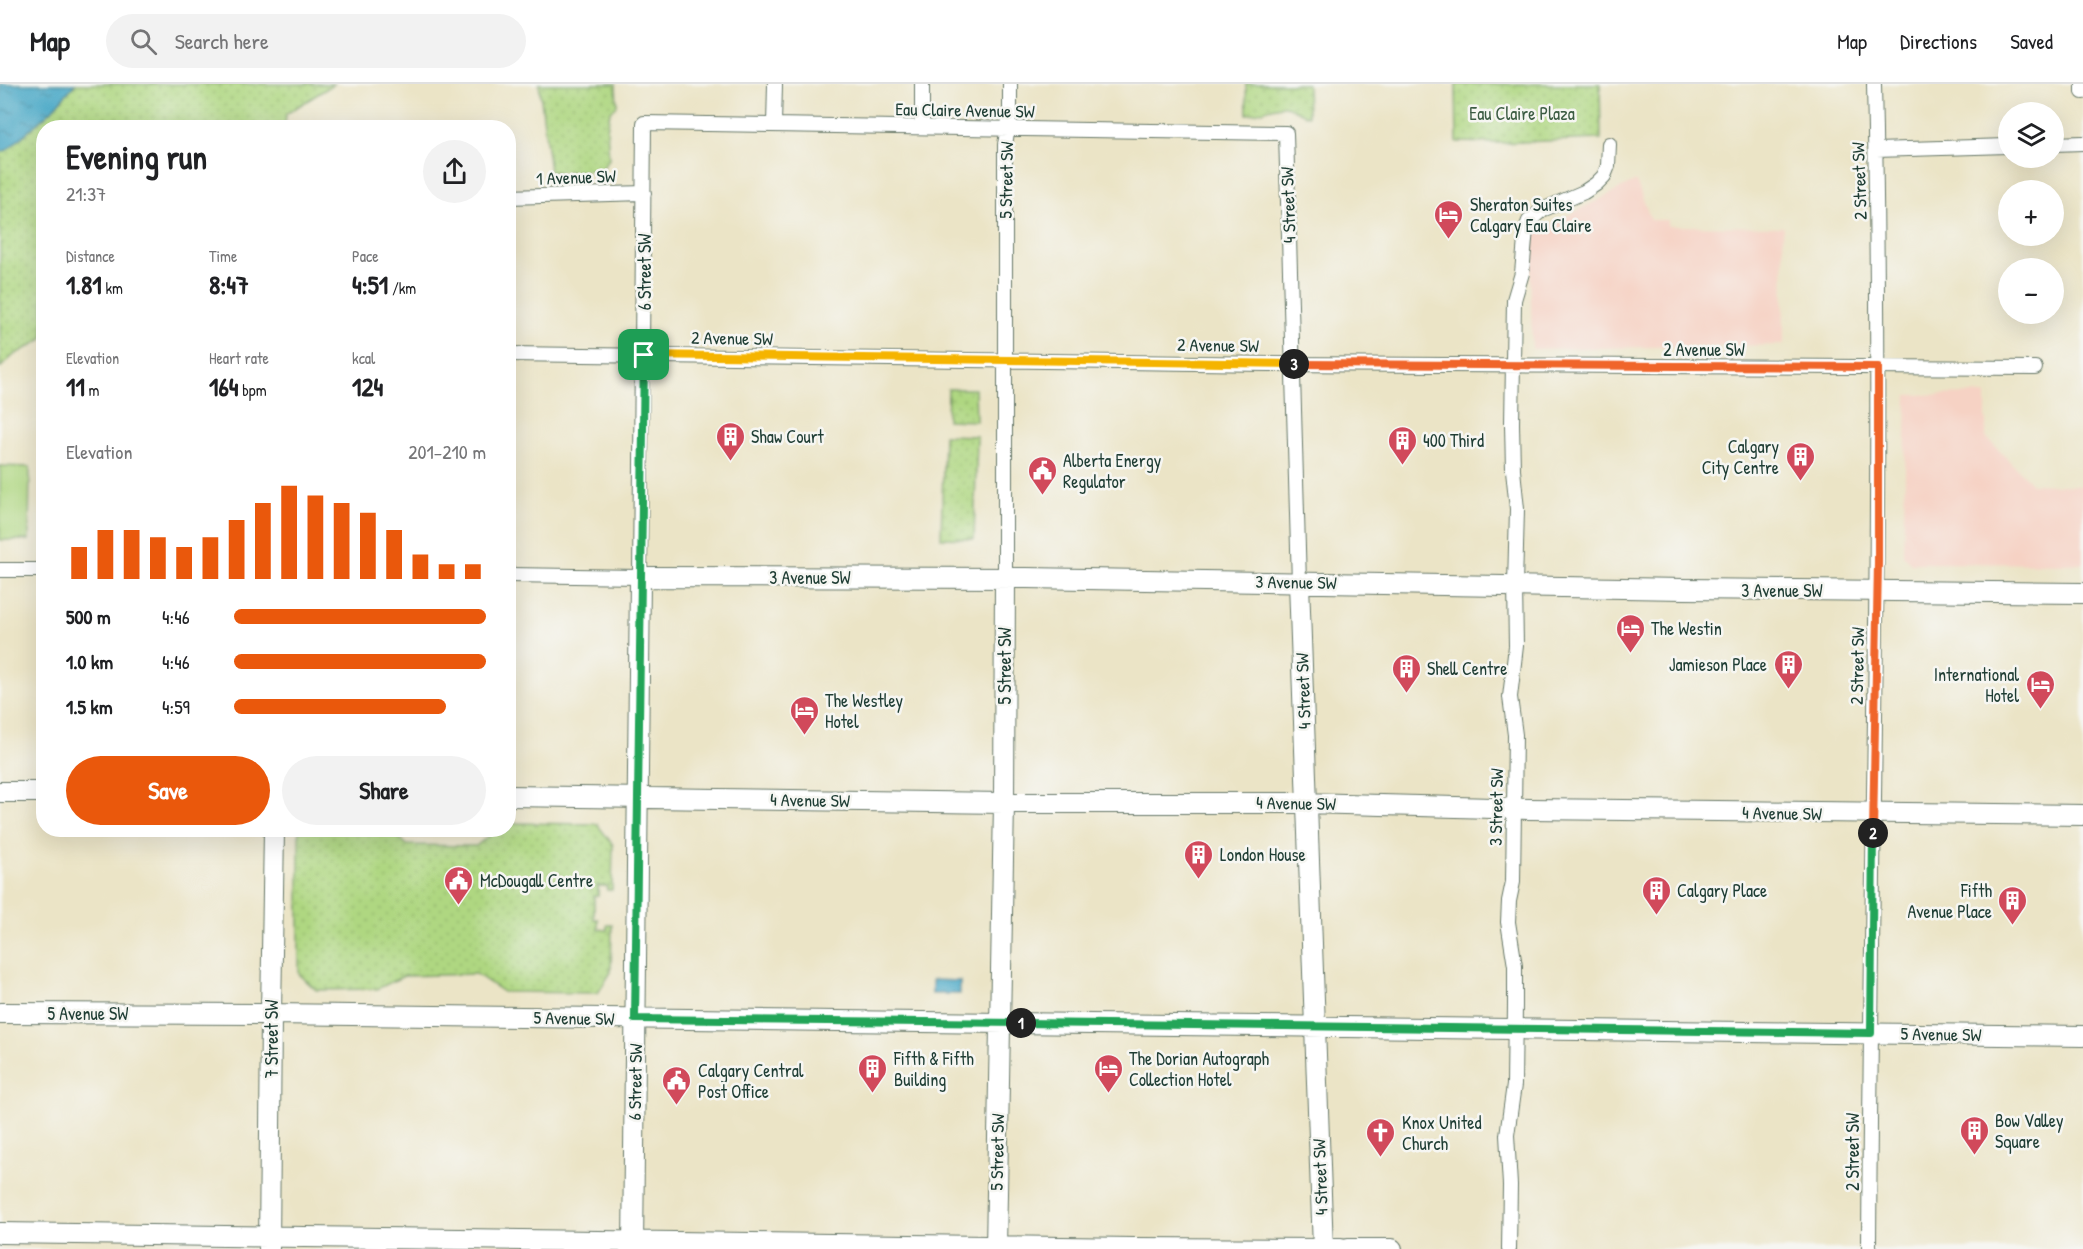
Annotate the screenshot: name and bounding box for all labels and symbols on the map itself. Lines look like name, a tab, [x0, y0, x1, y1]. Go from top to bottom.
street label: Eau Claire Avenue SW	[895, 96, 1035, 124]
park label: Eau Claire Plaza	[1469, 101, 1575, 126]
street label: 5 Street SW	[993, 141, 1019, 219]
street label: 2 Street SW	[1845, 142, 1873, 220]
street label: 1 Avenue SW	[536, 163, 616, 191]
street label: 4 Street SW	[1274, 166, 1302, 244]
place label: Sheraton Suites Calgary Eau Claire	[1470, 192, 1592, 238]
hotel icon: Sheraton Suites Calgary Eau Claire	[1433, 198, 1465, 240]
street label: 6 Street SW	[632, 234, 657, 310]
street label: 2 Avenue SW	[691, 325, 773, 351]
pin	[618, 329, 669, 380]
street label: 2 Avenue SW	[1177, 332, 1259, 358]
street label: 2 Avenue SW	[1663, 337, 1745, 362]
pin: 3	[1279, 349, 1309, 379]
building icon: Shaw Court	[714, 420, 746, 462]
place label: Shaw Court	[751, 424, 825, 449]
building icon: 400 Third	[1386, 424, 1418, 466]
place label: 400 Third	[1423, 428, 1484, 453]
place label: Calgary City Centre	[1702, 434, 1779, 480]
building icon: Calgary City Centre	[1784, 440, 1816, 482]
place label: Alberta Energy Regulator	[1063, 448, 1162, 494]
public building icon: Alberta Energy Regulator	[1026, 454, 1058, 496]
street label: 3 Avenue SW	[769, 565, 851, 590]
street label: 3 Avenue SW	[1255, 569, 1337, 595]
street label: 3 Avenue SW	[1741, 578, 1823, 603]
hotel icon: The Westin	[1614, 612, 1646, 654]
place label: The Westin	[1651, 616, 1722, 641]
street label: 5 Street SW	[992, 627, 1017, 705]
street label: 2 Street SW	[1844, 627, 1870, 705]
building icon: Jamieson Place	[1772, 648, 1804, 690]
street label: 4 Street SW	[1289, 652, 1317, 730]
building icon: Shell Centre	[1390, 652, 1422, 694]
place label: Jamieson Place	[1669, 652, 1767, 677]
place label: Shell Centre	[1427, 656, 1507, 681]
place label: International Hotel	[1934, 662, 2019, 708]
hotel icon: International Hotel	[2024, 668, 2056, 710]
place label: The Westley Hotel	[825, 688, 904, 734]
hotel icon: The Westley Hotel	[788, 694, 820, 736]
street label: 3 Street SW	[1483, 768, 1509, 846]
street label: 4 Avenue SW	[770, 787, 850, 813]
street label: 4 Avenue SW	[1256, 790, 1336, 816]
street label: 4 Avenue SW	[1742, 800, 1822, 826]
pin: 2	[1858, 818, 1888, 848]
building icon: London House	[1183, 838, 1215, 880]
place label: London House	[1220, 842, 1306, 867]
public building icon: McDougall Centre	[443, 864, 475, 906]
place label: McDougall Centre	[480, 868, 593, 893]
building icon: Calgary Place	[1640, 874, 1672, 916]
place label: Calgary Place	[1677, 878, 1767, 903]
place label: Fifth Avenue Place	[1908, 878, 1992, 924]
building icon: Fifth Avenue Place	[1997, 884, 2029, 926]
street label: 7 Street SW	[259, 1000, 284, 1078]
street label: 5 Avenue SW	[48, 1001, 128, 1026]
street label: 5 Avenue SW	[533, 1005, 615, 1031]
pin: 1	[1006, 1008, 1036, 1038]
street label: 5 Avenue SW	[1900, 1021, 1982, 1047]
street label: 6 Street SW	[622, 1043, 648, 1121]
place label: Fifth & Fifth Building	[893, 1046, 974, 1092]
place label: The Dorian Autograph Collection Hotel	[1129, 1046, 1270, 1092]
building icon: Fifth & Fifth Building	[857, 1052, 889, 1094]
hotel icon: The Dorian Autograph Collection Hotel	[1092, 1052, 1124, 1094]
place label: Calgary Central Post Office	[698, 1058, 804, 1104]
public building icon: Calgary Central Post Office	[661, 1064, 693, 1106]
place label: Bow Valley Square	[1995, 1108, 2064, 1154]
place label: Knox United Church	[1402, 1110, 1481, 1156]
street label: 5 Street SW	[984, 1113, 1010, 1191]
street label: 2 Street SW	[1840, 1113, 1865, 1191]
building icon: Bow Valley Square	[1958, 1114, 1990, 1156]
church icon: Knox United Church	[1365, 1116, 1397, 1158]
street label: 4 Street SW	[1306, 1138, 1334, 1216]

